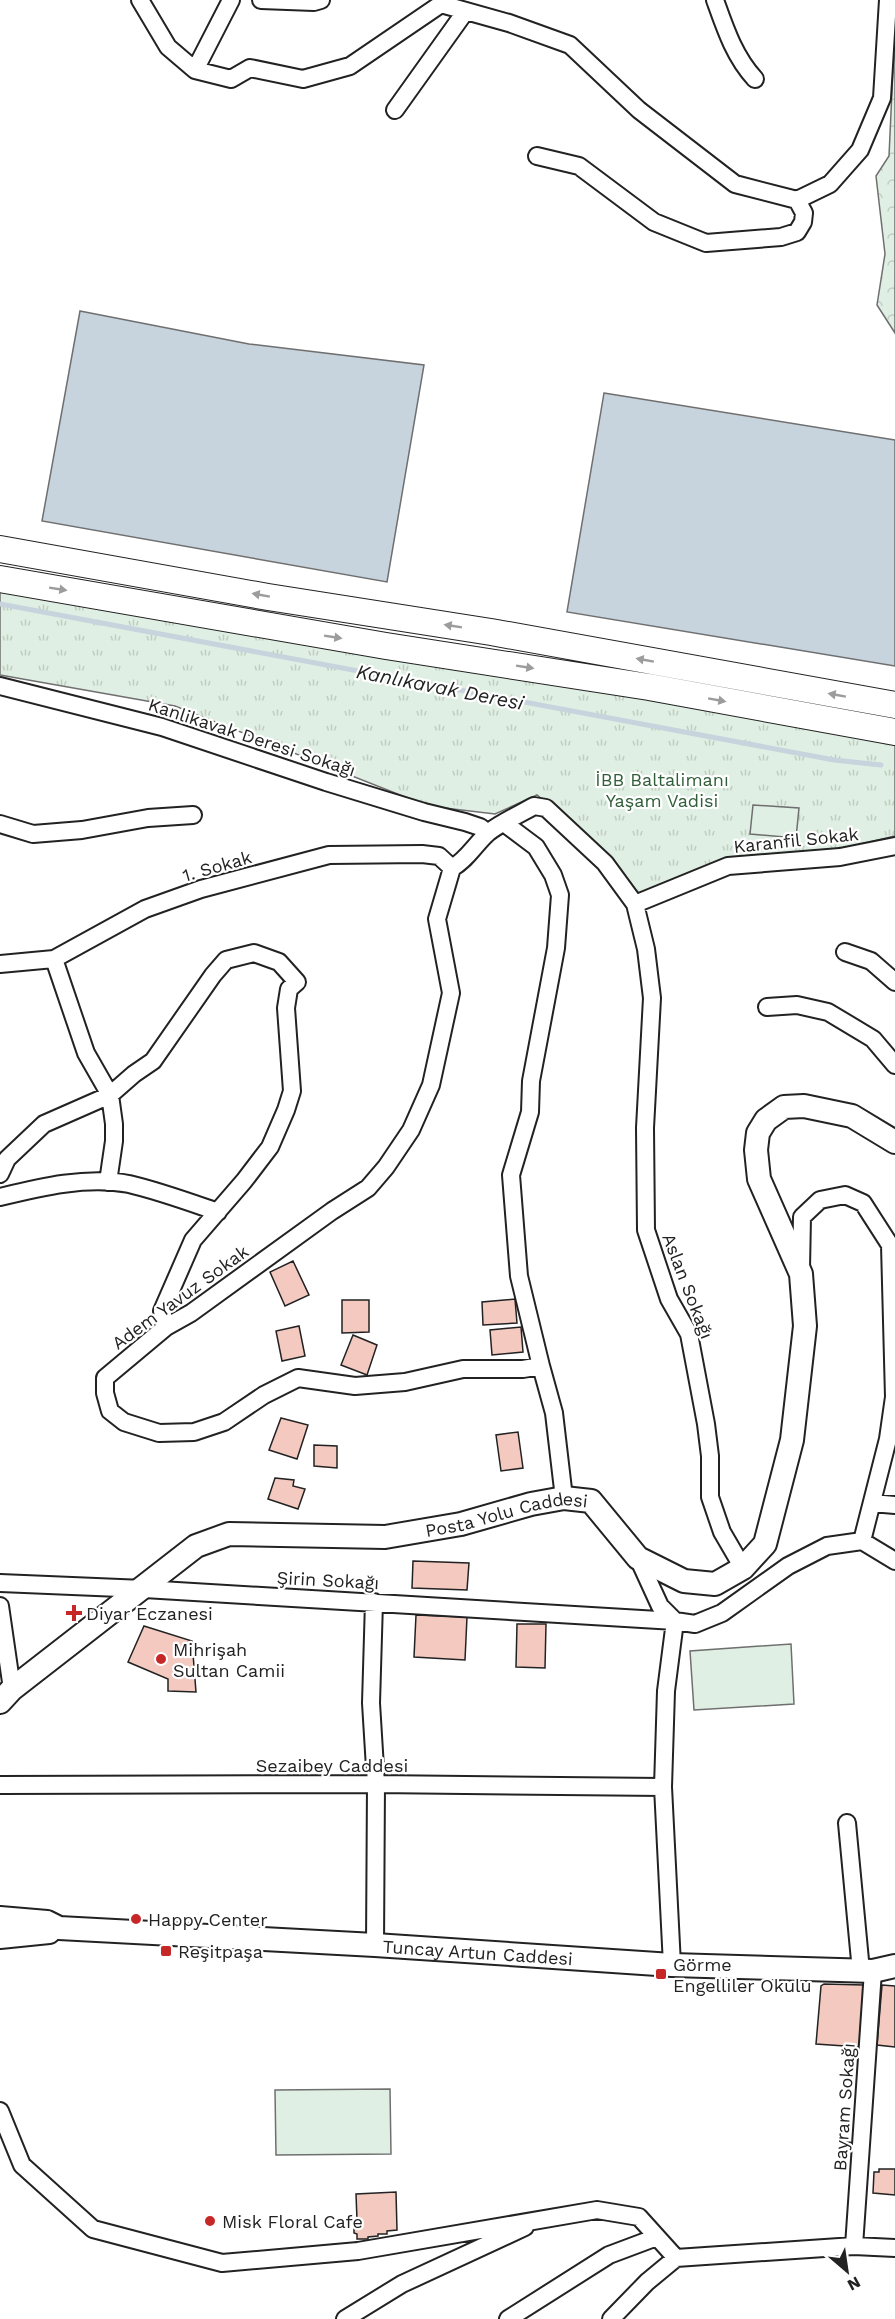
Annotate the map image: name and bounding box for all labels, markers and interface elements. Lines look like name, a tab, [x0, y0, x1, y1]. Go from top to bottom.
one-way arrow	[48, 585, 67, 594]
one-way arrow	[251, 590, 270, 599]
one-way arrow	[444, 622, 463, 631]
one-way arrow	[323, 633, 342, 642]
one-way arrow	[636, 656, 655, 665]
water label: Kanlıkavak Deresi	[354, 659, 526, 715]
one-way arrow	[516, 662, 535, 671]
one-way arrow	[828, 690, 847, 699]
street label: Kanlikavak Deresi Sokağı	[146, 694, 358, 780]
one-way arrow	[708, 696, 727, 705]
park label: İBB Baltalimanı Yaşam Vadisi	[595, 769, 729, 811]
street label: Karanfil Sokak	[732, 823, 860, 857]
street label: 1. Sokak	[180, 846, 254, 886]
street label: Aslan Sokağı	[658, 1230, 718, 1342]
street label: Adem Yavuz Sokak	[108, 1240, 252, 1354]
street label: Posta Yolu Caddesi	[424, 1487, 589, 1540]
street label: Şirin Sokağı	[276, 1567, 380, 1593]
place label: Diyar Eczanesi	[86, 1603, 213, 1624]
marker: Diyar Eczanesi	[67, 1606, 81, 1620]
place label: Mihrişah Sultan Camii	[173, 1639, 285, 1681]
marker: Mihrişah Sultan Camii	[154, 1652, 168, 1666]
street label: Sezaibey Caddesi	[256, 1755, 408, 1776]
place label: Happy Center	[148, 1909, 268, 1930]
marker: Happy Center	[129, 1912, 143, 1926]
street label: Tuncay Artun Caddesi	[382, 1935, 573, 1969]
place label: Reşitpaşa	[178, 1941, 263, 1962]
marker: Reşitpaşa	[159, 1944, 173, 1958]
place label: Görme Engelliler Okulu	[673, 1954, 812, 1996]
marker: Görme Engelliler Okulu	[654, 1967, 668, 1981]
street label: Bayram Sokağı	[829, 2042, 859, 2172]
place label: Misk Floral Cafe	[222, 2211, 363, 2232]
marker: Misk Floral Cafe	[203, 2214, 217, 2228]
north arrow	[817, 2241, 877, 2301]
text: N	[844, 2272, 864, 2295]

